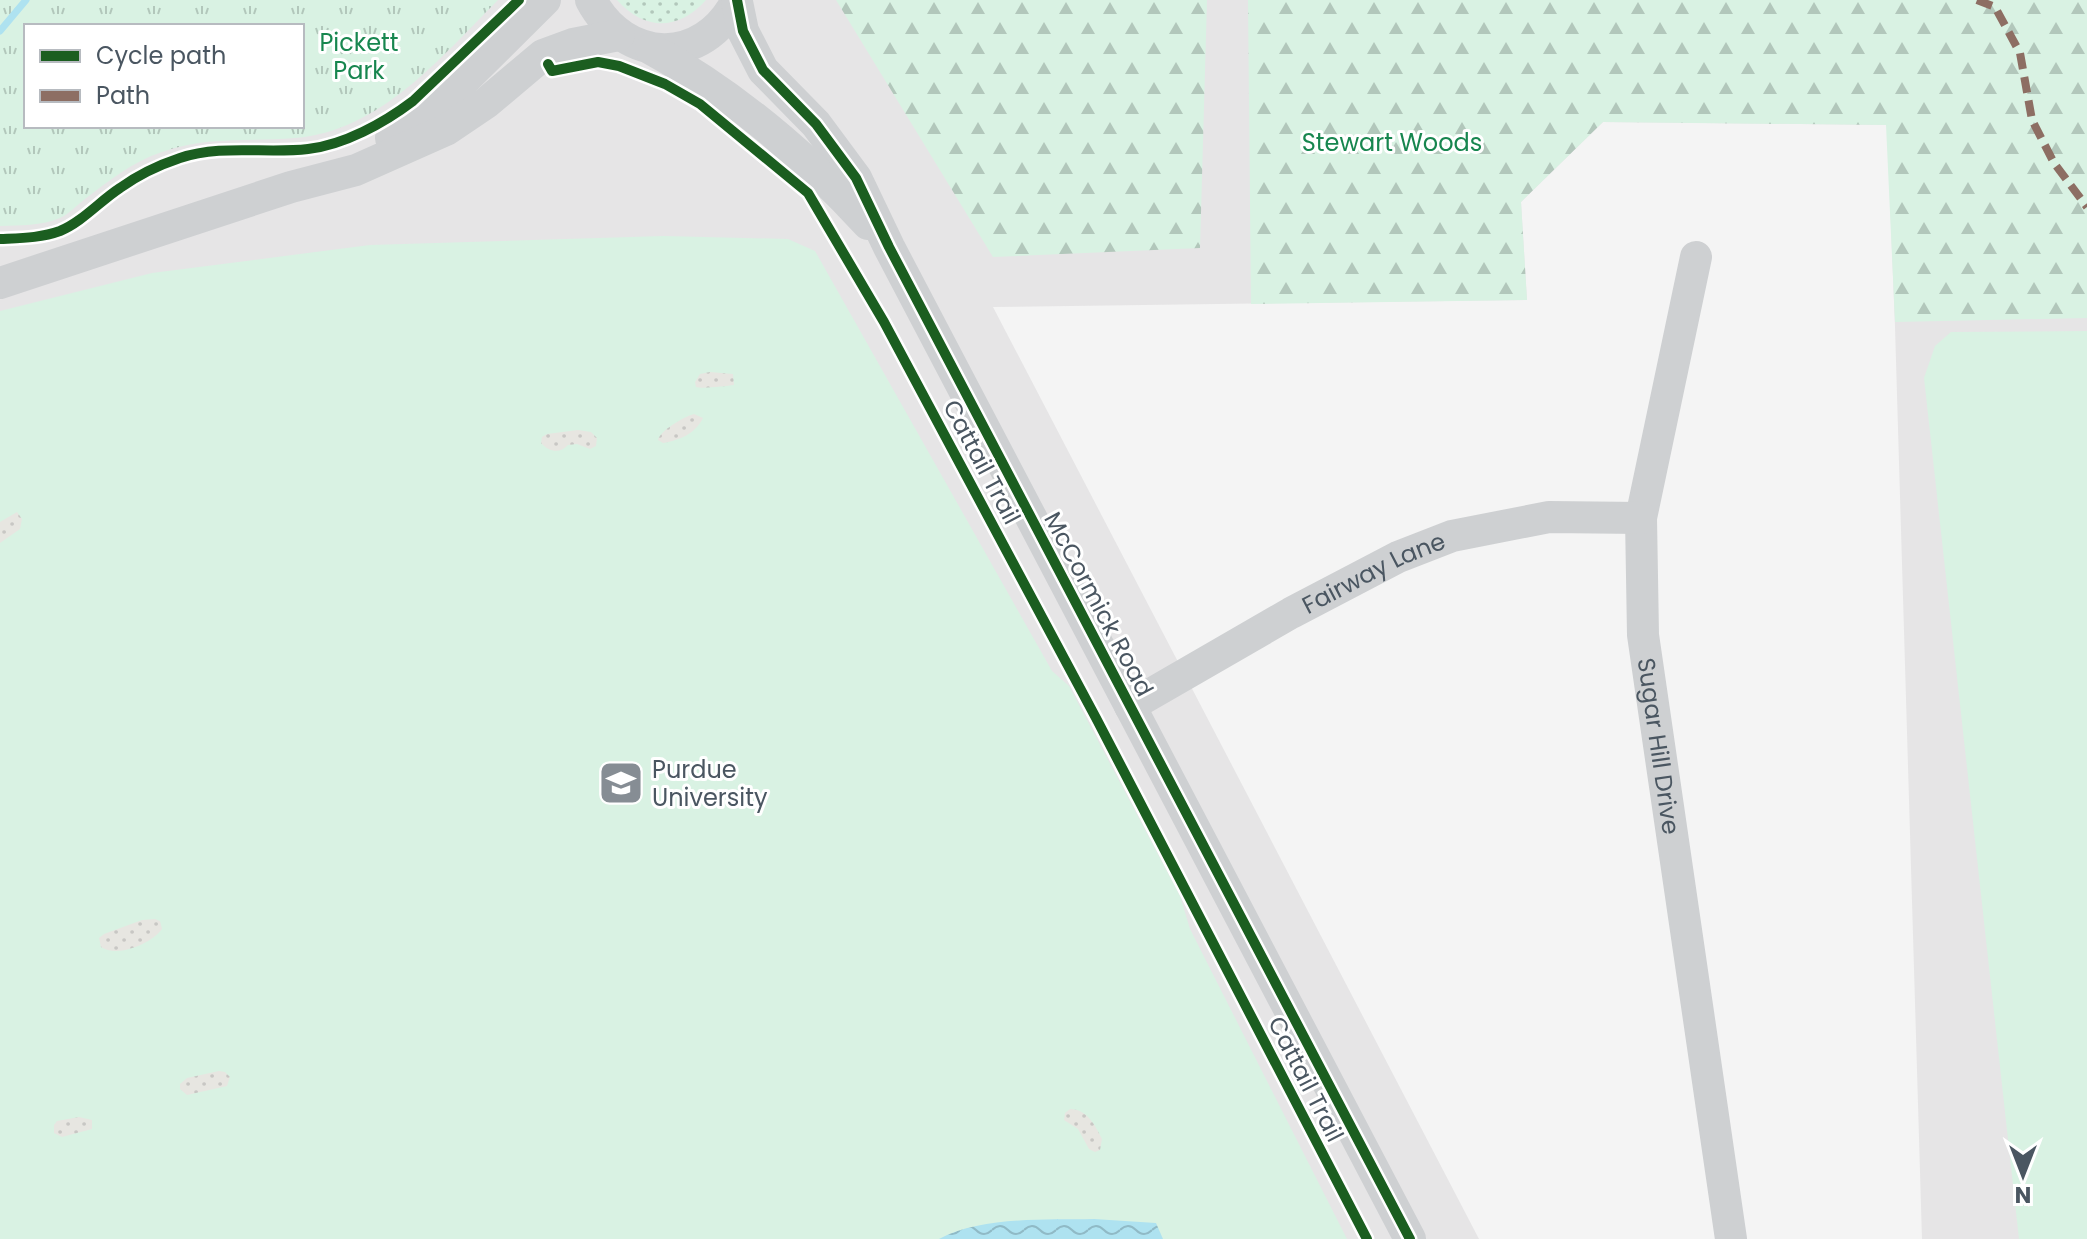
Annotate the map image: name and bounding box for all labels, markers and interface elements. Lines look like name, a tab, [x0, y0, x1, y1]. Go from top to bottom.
legend	[24, 24, 304, 128]
park label: Pickett Park	[319, 26, 399, 87]
text: Cycle path	[96, 39, 226, 72]
text: Path	[96, 79, 150, 112]
park label: Stewart Woods	[1302, 126, 1482, 159]
street label: Cattail Trail	[935, 394, 1029, 530]
street label: McCormick Road	[1036, 506, 1162, 702]
street label: Fairway Lane	[1296, 524, 1450, 621]
street label: Sugar Hill Drive	[1630, 656, 1688, 837]
place label: Purdue University	[652, 753, 768, 814]
school or university icon: Purdue University	[597, 759, 645, 807]
street label: Cattail Trail	[1260, 1011, 1352, 1147]
north arrow	[1983, 1135, 2063, 1215]
text: N	[2015, 1179, 2031, 1210]

